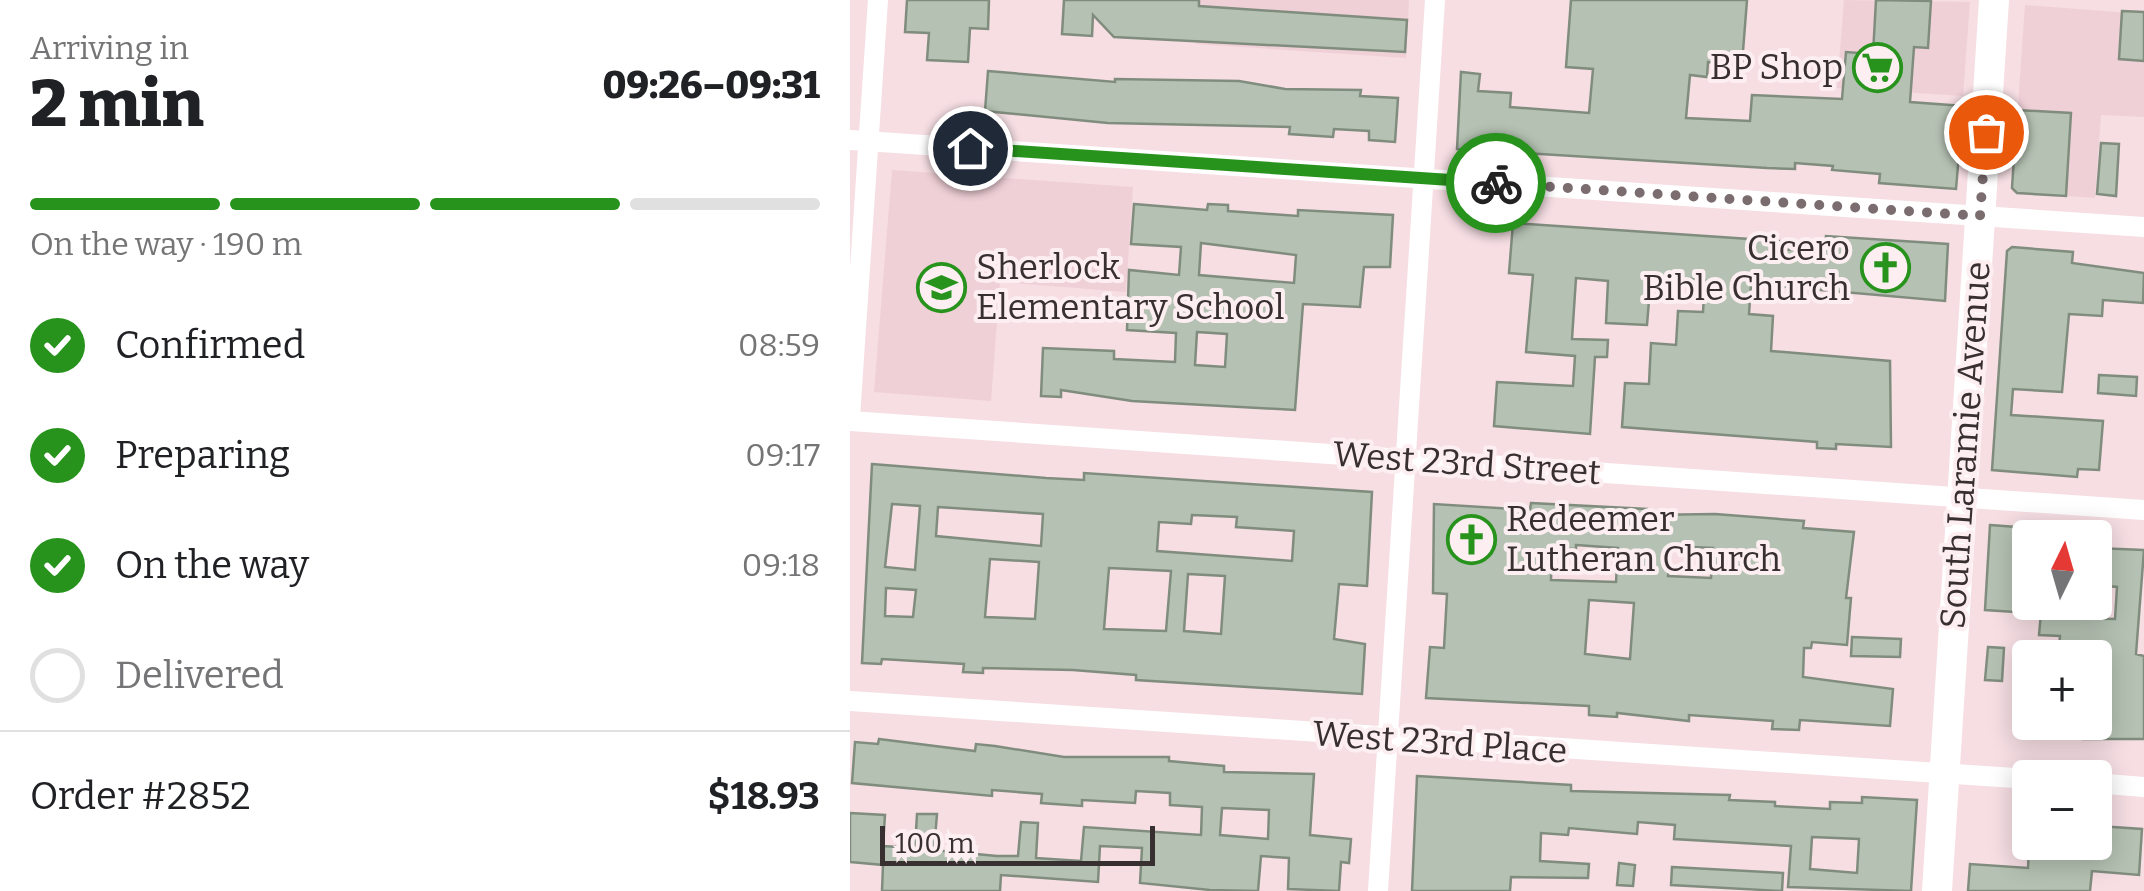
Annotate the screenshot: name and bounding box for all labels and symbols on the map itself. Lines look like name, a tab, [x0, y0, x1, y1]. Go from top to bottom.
supermarket icon: BP Shop	[1852, 41, 1904, 93]
place label: BP Shop	[1710, 46, 1843, 88]
pin	[1944, 90, 2029, 175]
pin	[928, 106, 1013, 191]
courier	[1446, 133, 1546, 233]
place label: Cicero Bible Church	[1642, 227, 1850, 309]
church icon: Cicero Bible Church	[1859, 242, 1911, 294]
place label: Sherlock Elementary School	[976, 246, 1285, 328]
street label: South Laramie Avenue	[1931, 260, 1999, 630]
school or university icon: Sherlock Elementary School	[915, 261, 967, 313]
street label: West 23rd Street	[1332, 433, 1603, 493]
place label: Redeemer Lutheran Church	[1506, 498, 1781, 580]
church icon: Redeemer Lutheran Church	[1445, 513, 1497, 565]
north arrow	[2012, 520, 2112, 620]
street label: West 23rd Place	[1311, 712, 1569, 772]
scale bar	[880, 821, 1155, 866]

